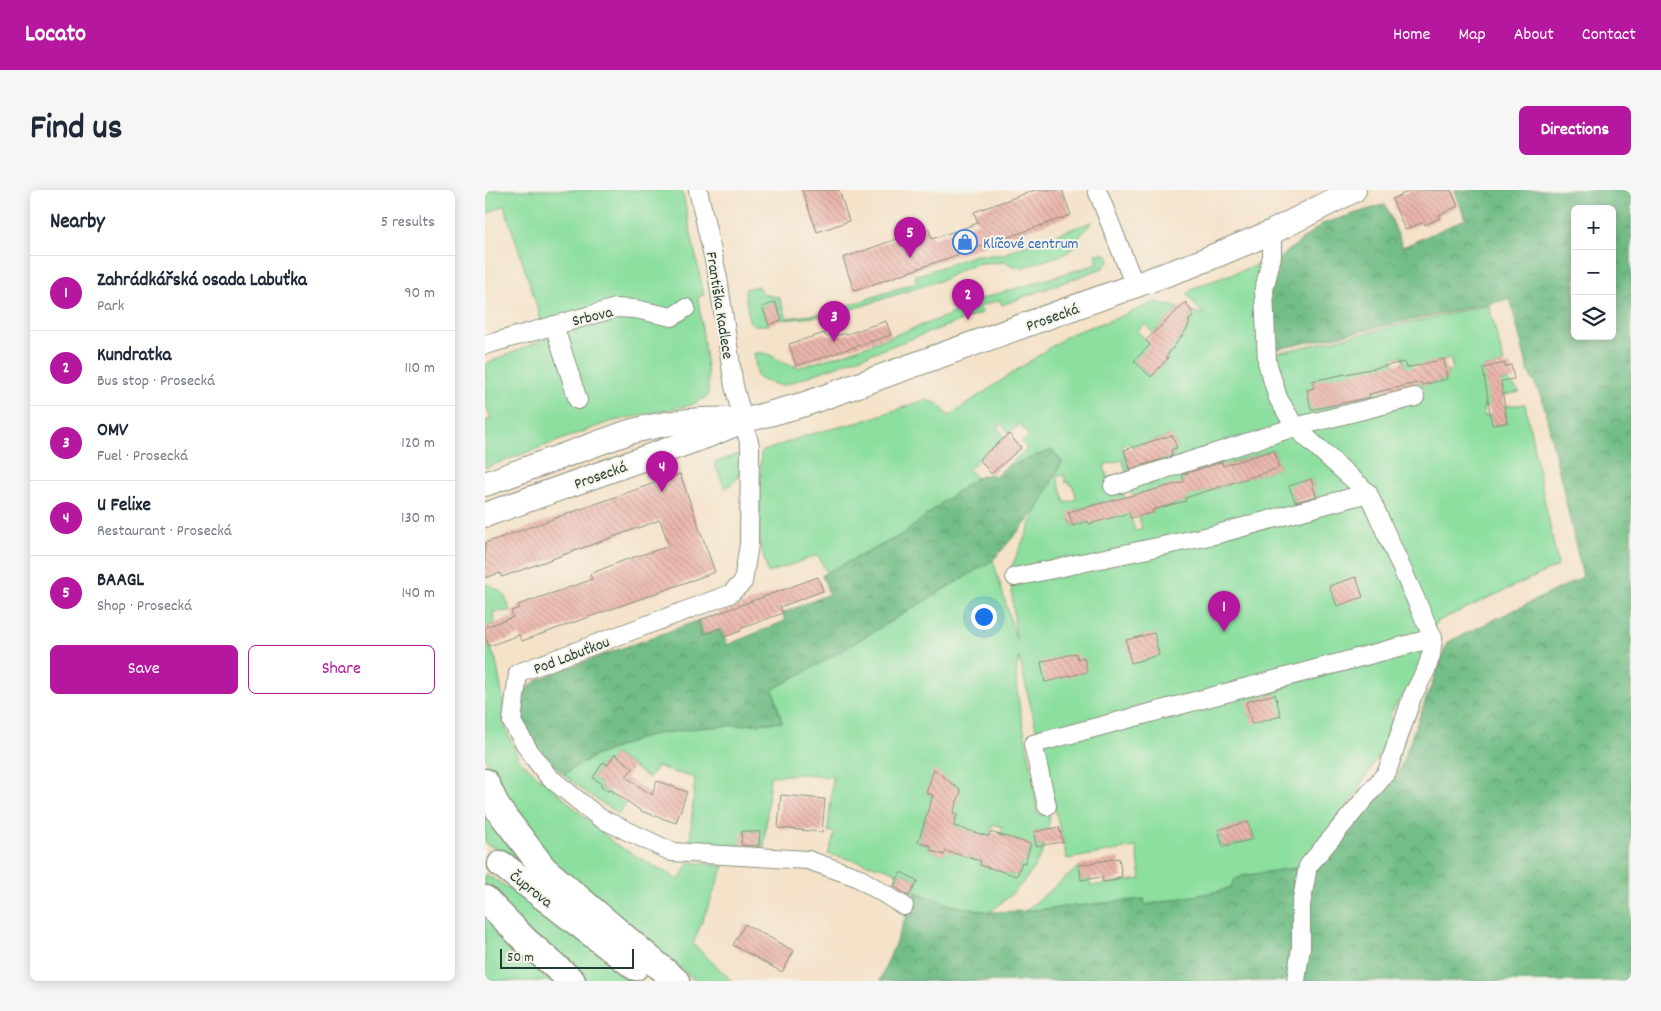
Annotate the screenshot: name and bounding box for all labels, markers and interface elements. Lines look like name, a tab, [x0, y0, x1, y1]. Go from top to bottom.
text: Locato	[25, 18, 86, 52]
text: Home	[1393, 23, 1430, 48]
text: Map	[1458, 23, 1486, 48]
text: About	[1514, 23, 1554, 48]
text: Contact	[1582, 23, 1636, 48]
text: Find us	[30, 105, 122, 155]
button: Directions	[1519, 106, 1631, 155]
map controls	[1571, 205, 1616, 340]
button: +	[1571, 205, 1616, 250]
text: Nearby	[50, 208, 105, 238]
text: 5 results	[381, 211, 435, 234]
pin: 5	[894, 217, 926, 258]
shop icon: Klíčové centrum	[952, 229, 978, 255]
place label: Klíčové centrum	[983, 233, 1079, 256]
street label: Františka Kadlece	[699, 250, 738, 361]
button: −	[1571, 250, 1616, 295]
text: Zahrádkářská osada Labuťka	[97, 268, 307, 295]
pin: 2	[952, 279, 984, 320]
text: 1	[64, 282, 68, 305]
text: 90 m	[404, 282, 435, 305]
text: Park	[97, 295, 124, 318]
button: layers	[1571, 295, 1616, 340]
street label: Prosecká	[1023, 298, 1083, 339]
street label: Srbova	[570, 301, 616, 334]
pin: 3	[818, 301, 850, 342]
text: Kundratka	[97, 343, 171, 370]
text: 2	[63, 357, 70, 380]
text: 110 m	[405, 357, 435, 380]
text: Bus stop · Prosecká	[97, 370, 215, 393]
text: OMV	[97, 418, 128, 445]
text: 3	[62, 432, 70, 455]
text: 120 m	[401, 432, 435, 455]
text: Fuel · Prosecká	[97, 445, 188, 468]
pin: 4	[646, 451, 678, 492]
street label: Prosecká	[571, 456, 631, 497]
text: U Felixe	[97, 493, 151, 520]
text: 4	[63, 507, 69, 530]
text: 130 m	[401, 507, 435, 530]
text: Restaurant · Prosecká	[97, 520, 232, 543]
text: BAAGL	[97, 568, 144, 595]
text: 5	[62, 582, 70, 605]
text: 140 m	[401, 582, 435, 605]
pin: 1	[1208, 591, 1240, 632]
text: Shop · Prosecká	[97, 595, 192, 618]
your location	[971, 604, 997, 630]
street label: Pod Labuťkou	[530, 631, 613, 681]
button: Save	[50, 645, 238, 694]
button: Share	[248, 645, 435, 694]
street label: Čuprova	[504, 866, 557, 915]
scale bar	[500, 946, 634, 969]
text: 50 m	[507, 948, 534, 968]

